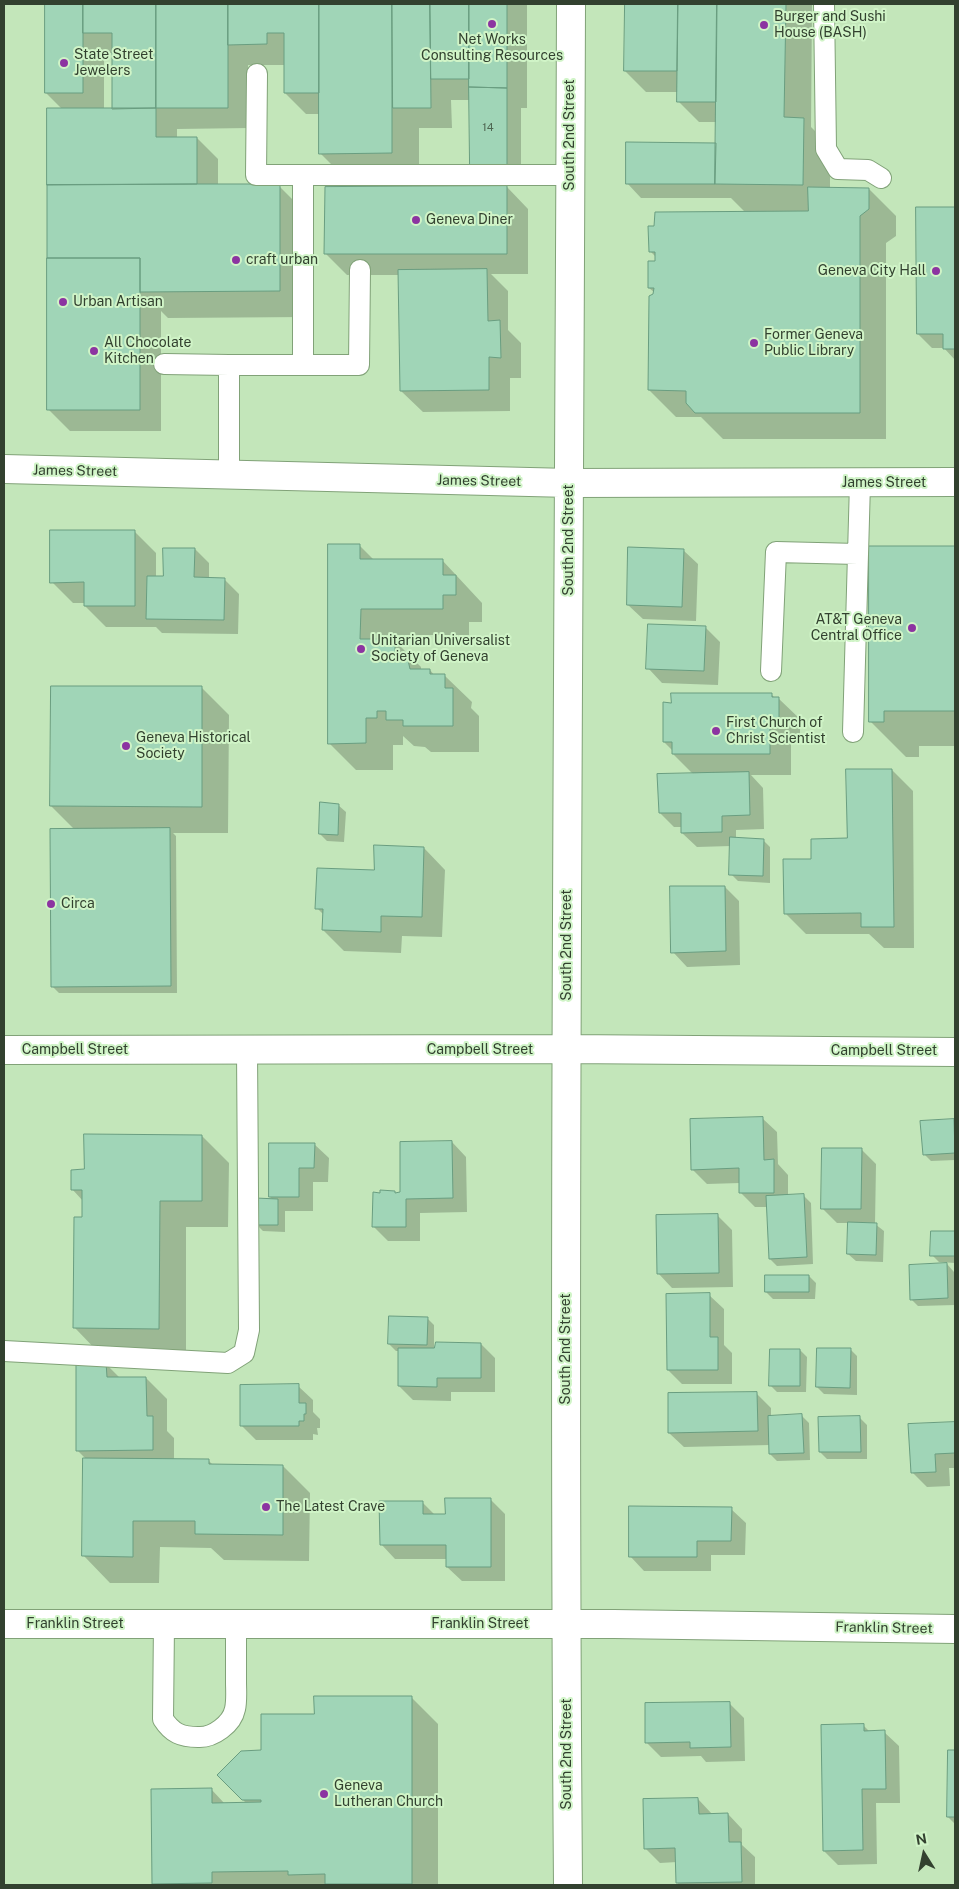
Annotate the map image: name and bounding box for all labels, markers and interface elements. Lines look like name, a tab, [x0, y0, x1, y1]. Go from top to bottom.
place label: Burger and Sushi House (BASH)	[774, 9, 886, 41]
marker: Net Works Consulting Resources	[486, 18, 498, 30]
marker: Burger and Sushi House (BASH)	[758, 19, 770, 31]
place label: Net Works Consulting Resources	[421, 32, 563, 64]
place label: State Street Jewelers	[74, 47, 153, 80]
marker: State Street Jewelers	[58, 57, 70, 69]
street label: South 2nd Street	[562, 79, 578, 191]
house number: 14	[482, 121, 494, 135]
place label: Geneva Diner	[426, 212, 513, 228]
marker: Geneva Diner	[410, 214, 422, 226]
place label: craft urban	[246, 252, 318, 268]
marker: craft urban	[230, 254, 242, 266]
place label: Geneva City Hall	[818, 263, 926, 279]
marker: Geneva City Hall	[930, 265, 942, 277]
place label: Urban Artisan	[73, 294, 163, 310]
marker: Urban Artisan	[57, 296, 69, 308]
place label: Former Geneva Public Library	[764, 327, 863, 360]
place label: All Chocolate Kitchen	[104, 335, 192, 368]
marker: Former Geneva Public Library	[748, 337, 760, 349]
marker: All Chocolate Kitchen	[88, 345, 100, 357]
street label: James Street	[33, 462, 117, 480]
street label: James Street	[437, 472, 521, 490]
street label: James Street	[842, 475, 926, 491]
street label: South 2nd Street	[561, 484, 577, 596]
place label: AT&T Geneva Central Office	[811, 612, 902, 644]
marker: AT&T Geneva Central Office	[906, 622, 918, 634]
place label: Unitarian Universalist Society of Geneva	[371, 633, 510, 666]
marker: Unitarian Universalist Society of Geneva	[355, 643, 367, 655]
place label: First Church of Christ Scientist	[726, 715, 826, 748]
marker: First Church of Christ Scientist	[710, 725, 722, 737]
place label: Geneva Historical Society	[136, 730, 251, 762]
marker: Geneva Historical Society	[120, 740, 132, 752]
street label: South 2nd Street	[559, 889, 575, 1001]
place label: Circa	[61, 896, 95, 912]
marker: Circa	[45, 898, 57, 910]
street label: Campbell Street	[22, 1042, 128, 1058]
street label: Campbell Street	[427, 1042, 533, 1058]
street label: Campbell Street	[831, 1043, 937, 1059]
street label: South 2nd Street	[558, 1293, 574, 1405]
place label: The Latest Crave	[276, 1499, 385, 1515]
marker: The Latest Crave	[260, 1501, 272, 1513]
street label: Franklin Street	[26, 1616, 124, 1632]
street label: Franklin Street	[431, 1616, 529, 1632]
street label: Franklin Street	[835, 1619, 933, 1637]
street label: South 2nd Street	[559, 1698, 575, 1810]
place label: Geneva Lutheran Church	[334, 1778, 443, 1810]
marker: Geneva Lutheran Church	[318, 1788, 330, 1800]
north arrow	[899, 1829, 949, 1879]
text: N	[915, 1830, 928, 1848]

